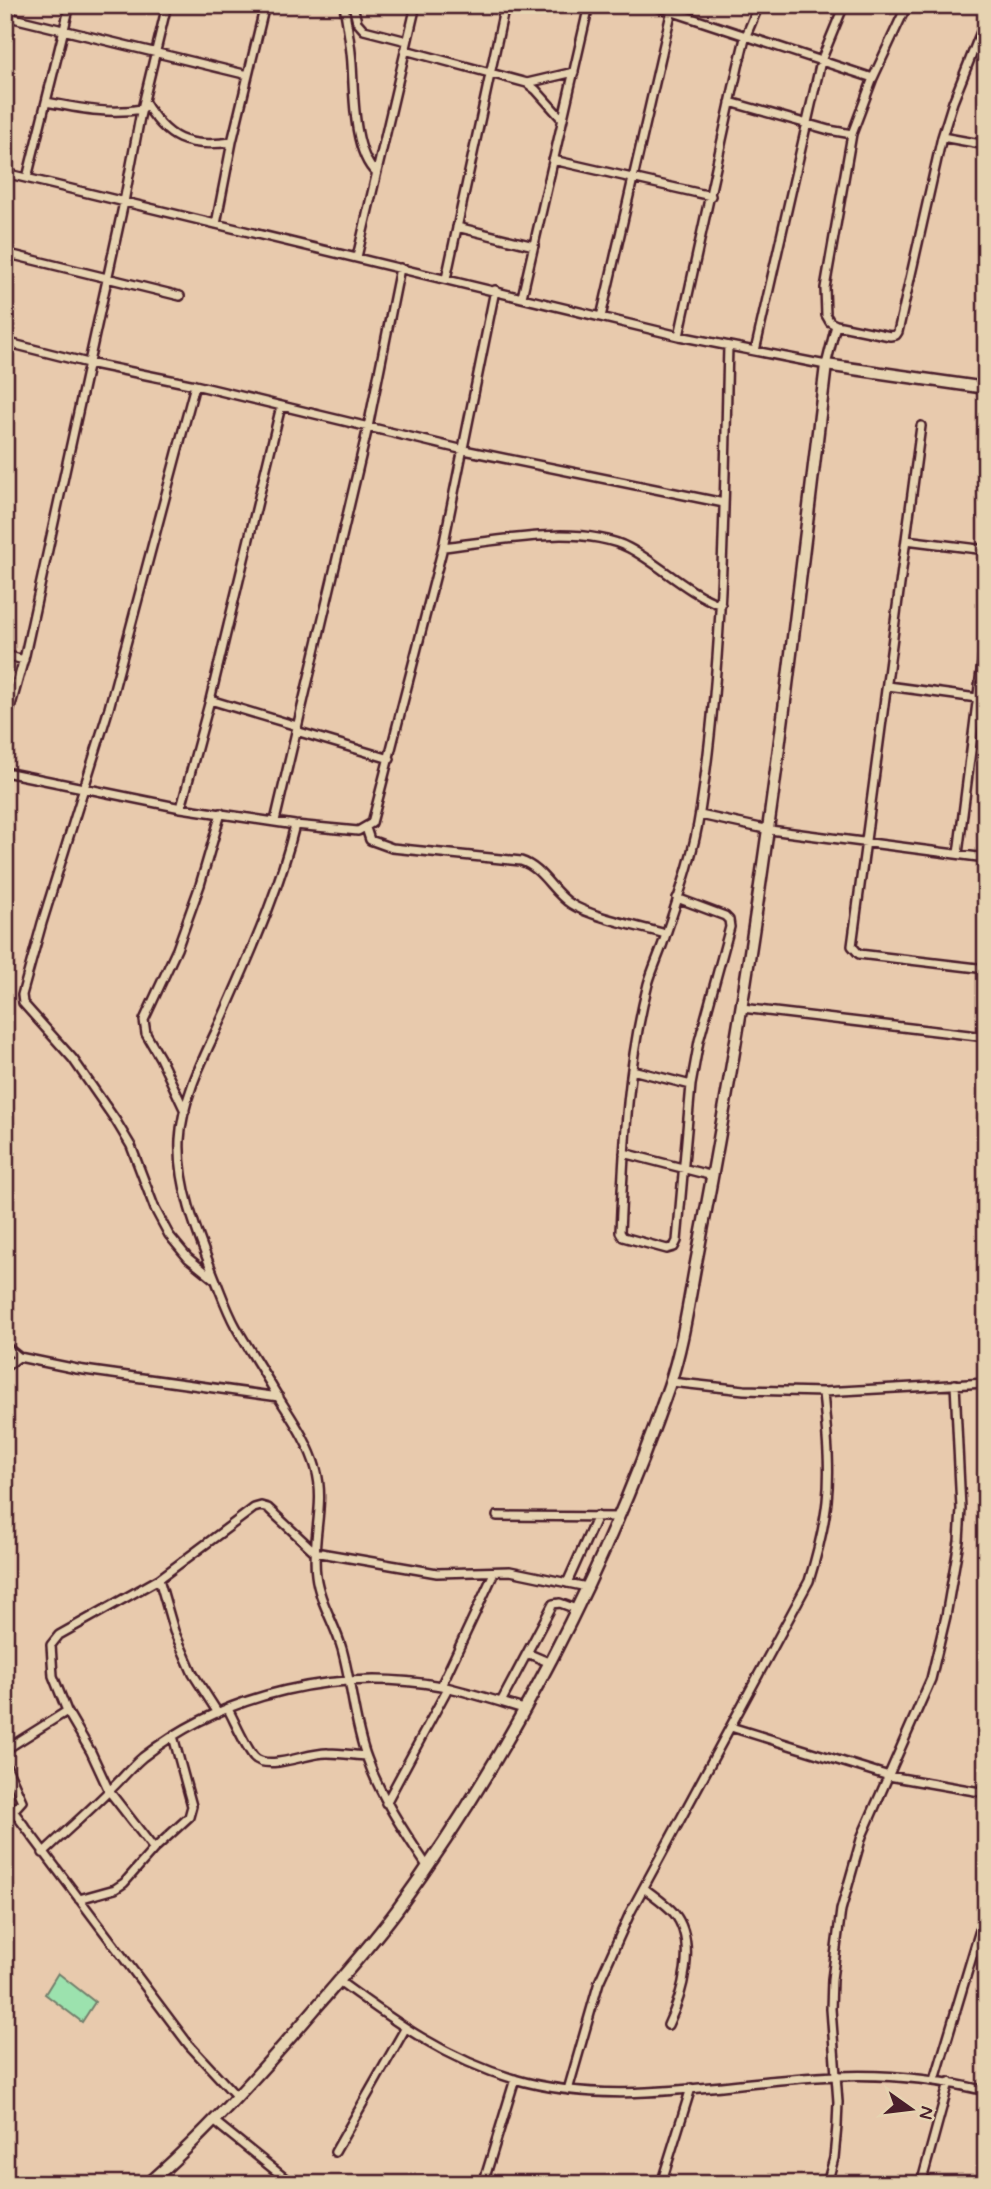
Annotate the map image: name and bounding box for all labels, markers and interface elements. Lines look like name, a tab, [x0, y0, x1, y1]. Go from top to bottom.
north arrow	[876, 2074, 946, 2144]
text: N	[912, 2104, 940, 2122]

